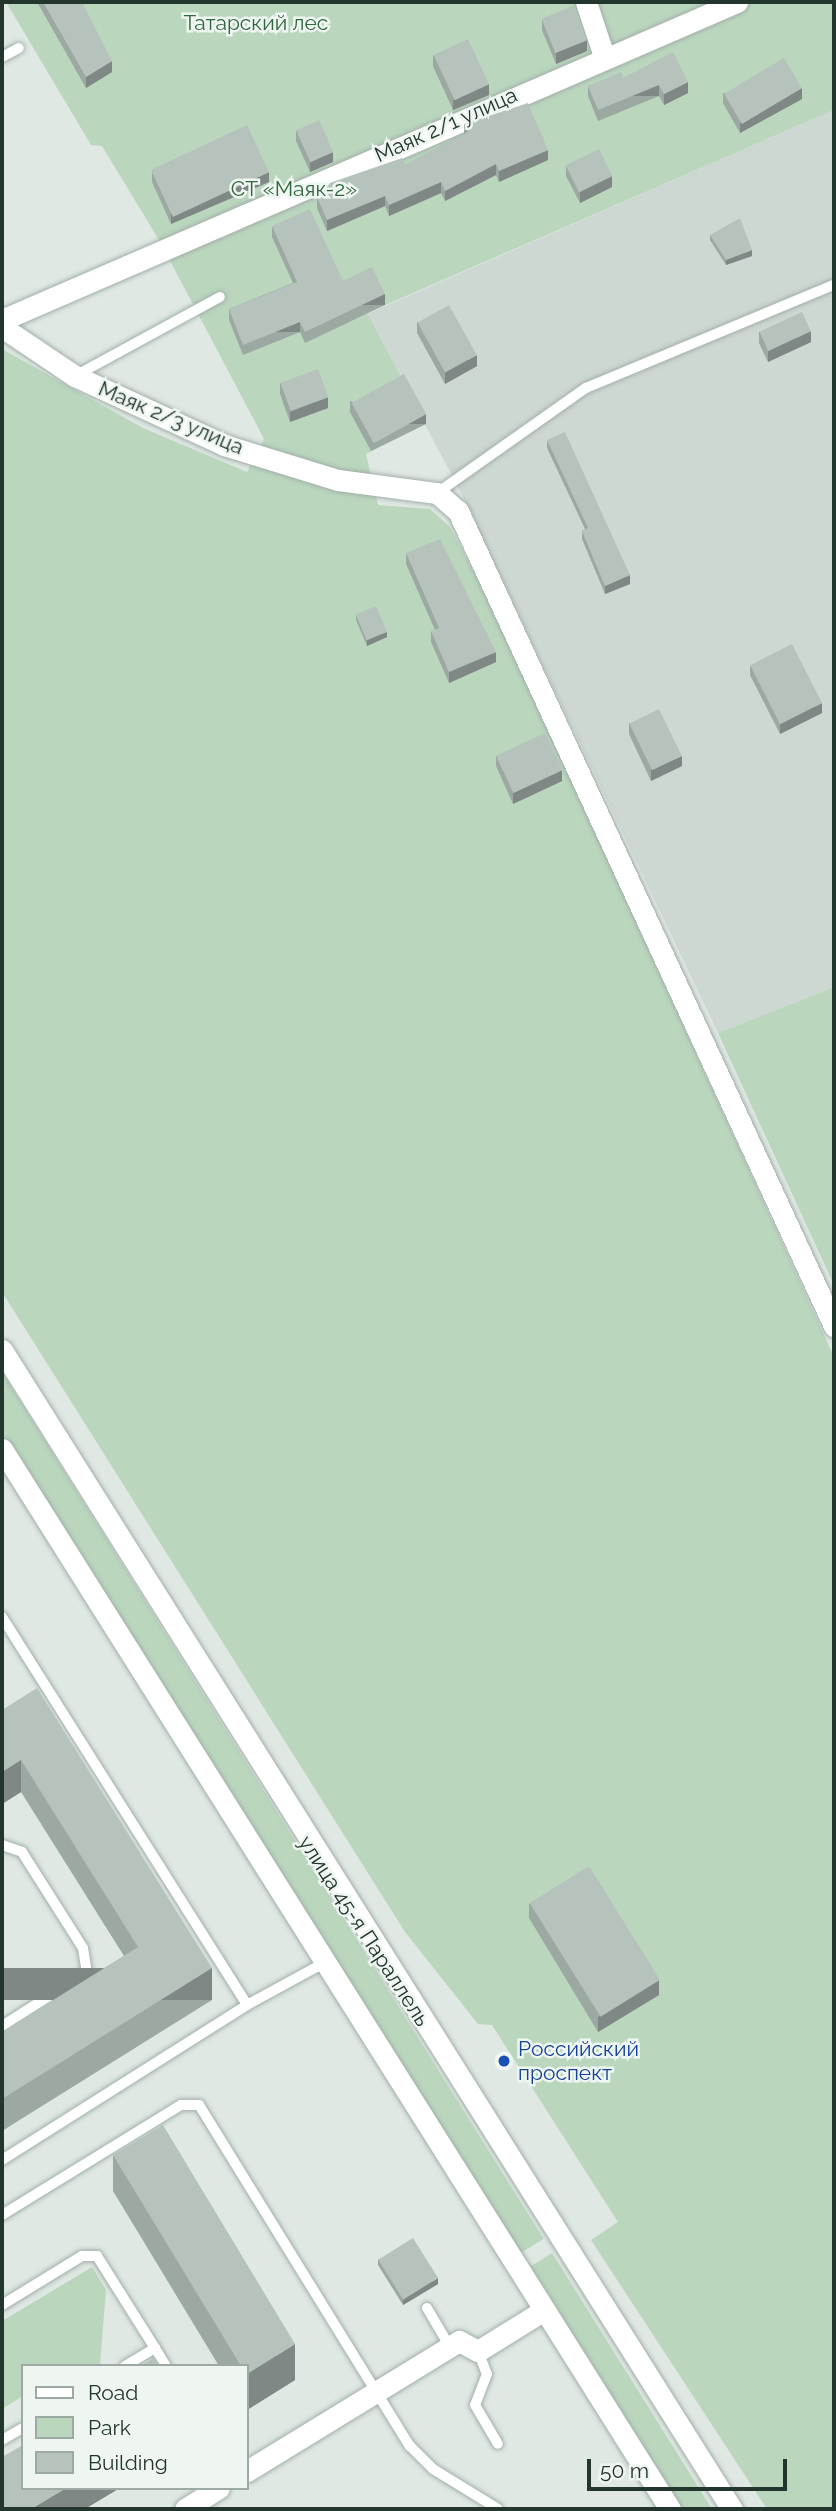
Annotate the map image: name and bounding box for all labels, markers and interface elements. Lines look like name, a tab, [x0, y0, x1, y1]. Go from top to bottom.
park label: Татарский лес	[184, 10, 328, 36]
street label: Маяк 2/1 улица	[371, 82, 521, 168]
park label: СТ «Маяк-2»	[231, 176, 357, 202]
street label: Маяк 2/3 улица	[94, 376, 248, 460]
street label: улица 45-я Параллель	[293, 1831, 435, 2031]
place label: Российский проспект	[518, 2036, 639, 2086]
marker: Российский проспект	[496, 2053, 512, 2069]
legend	[21, 2364, 248, 2490]
text: Road	[88, 2380, 138, 2405]
text: Park	[88, 2415, 131, 2440]
scale bar	[591, 2444, 790, 2488]
text: Building	[88, 2450, 168, 2475]
text: 50 m	[600, 2458, 649, 2483]

